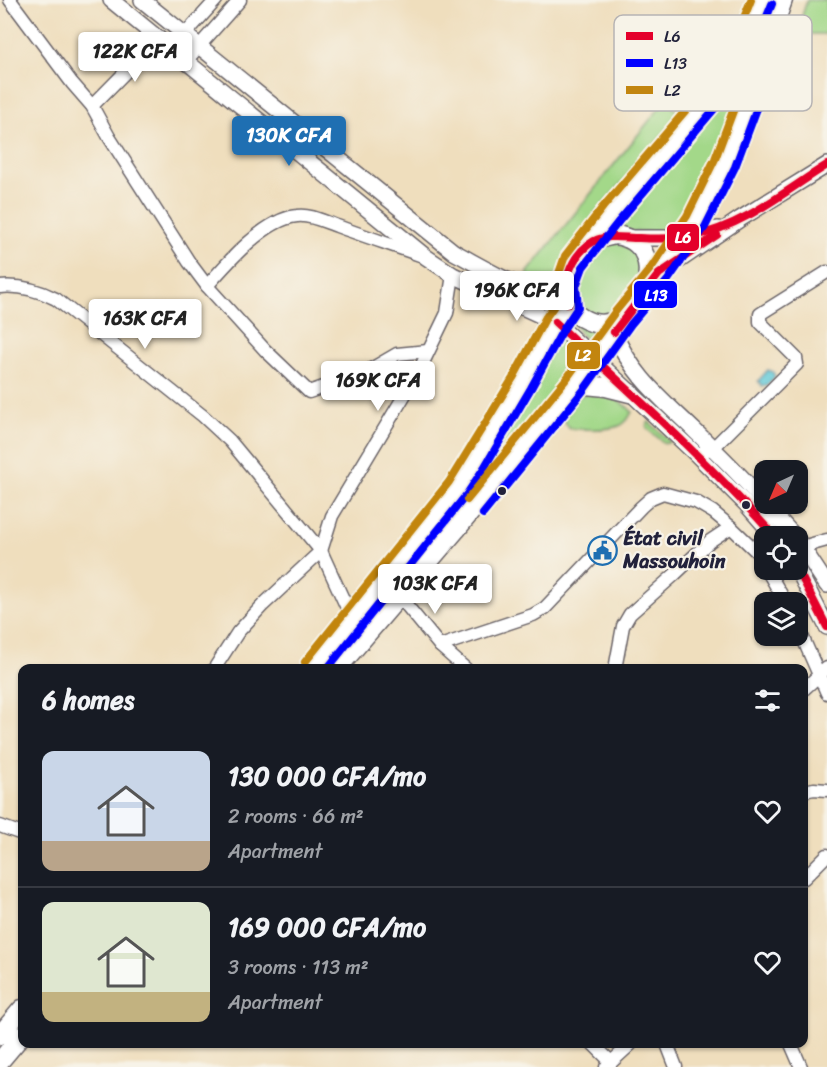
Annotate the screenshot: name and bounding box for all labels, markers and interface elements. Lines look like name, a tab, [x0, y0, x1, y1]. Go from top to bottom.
legend	[614, 15, 812, 111]
text: L6	[664, 22, 680, 51]
pin: 122K CFA	[73, 32, 197, 83]
text: 122K CFA	[92, 34, 178, 69]
text: L13	[664, 49, 687, 78]
text: L2	[664, 76, 681, 105]
pin: 130K CFA	[227, 116, 351, 167]
text: 130K CFA	[246, 118, 332, 153]
line badge: L6	[666, 223, 700, 252]
text: L6	[675, 223, 691, 252]
pin: 196K CFA	[455, 271, 579, 322]
text: 196K CFA	[474, 273, 560, 308]
line badge: L13	[633, 280, 678, 309]
text: L13	[644, 281, 668, 310]
pin: 163K CFA	[83, 299, 207, 350]
text: 163K CFA	[103, 301, 187, 336]
line badge: L2	[566, 341, 601, 370]
text: L2	[575, 341, 592, 370]
pin: 169K CFA	[316, 361, 440, 412]
text: 169K CFA	[335, 363, 421, 398]
north arrow	[754, 460, 808, 514]
map controls	[754, 460, 808, 646]
unlabelled marker	[496, 485, 508, 497]
unlabelled marker	[740, 499, 752, 511]
place label: État civil Massouhoin	[622, 521, 726, 579]
button: locate	[754, 526, 808, 580]
public building icon: État civil Massouhoin	[586, 534, 618, 566]
pin: 103K CFA	[373, 564, 497, 615]
text: 103K CFA	[392, 566, 478, 601]
button: layers	[754, 592, 808, 646]
text: 6 homes	[42, 677, 134, 723]
icon: filters	[751, 684, 784, 717]
text: 130 000 CFA/mo	[228, 753, 426, 799]
icon: home	[90, 775, 162, 847]
icon: heart	[751, 795, 784, 828]
text: 2 rooms · 66 m²	[228, 799, 364, 834]
text: Apartment	[228, 834, 322, 869]
text: 169 000 CFA/mo	[228, 904, 426, 950]
icon: home	[90, 926, 162, 998]
icon: heart	[751, 946, 784, 979]
text: 3 rooms · 113 m²	[228, 950, 369, 985]
text: Apartment	[228, 985, 322, 1020]

